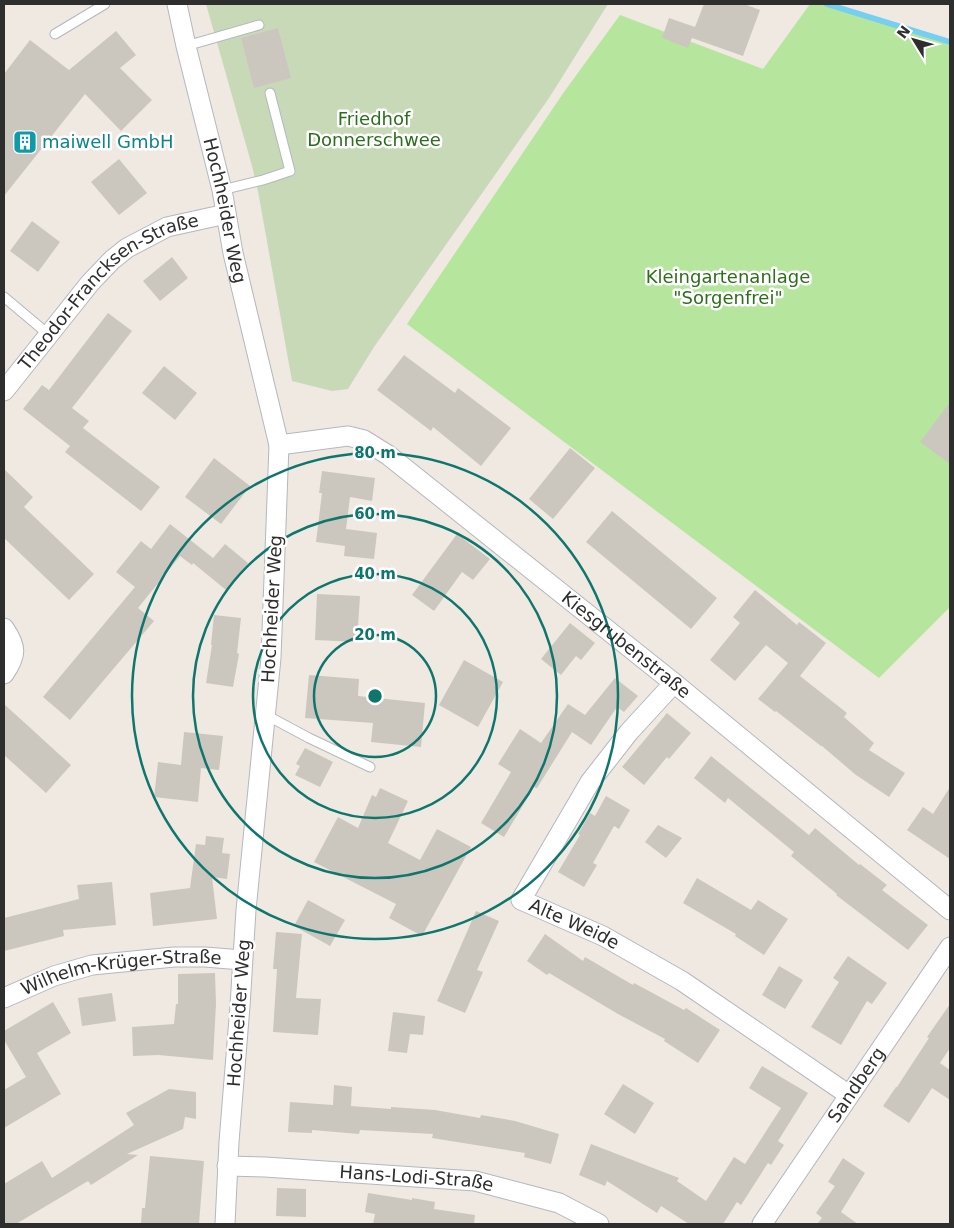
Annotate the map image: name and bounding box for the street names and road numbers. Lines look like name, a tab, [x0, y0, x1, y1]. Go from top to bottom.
street label: Hochheider Weg	[199, 135, 251, 285]
street label: Theodor-Francksen-Straße	[13, 209, 200, 375]
street label: Hochheider Weg	[257, 534, 286, 684]
street label: Kiesgrubenstraße	[558, 587, 695, 702]
street label: Alte Weide	[526, 894, 623, 953]
street label: Hochheider Weg	[223, 938, 254, 1088]
street label: Wilhelm-Krüger-Straße	[18, 946, 222, 999]
street label: Sandberg	[823, 1043, 889, 1126]
street label: Hans-Lodi-Straße	[339, 1161, 496, 1195]

